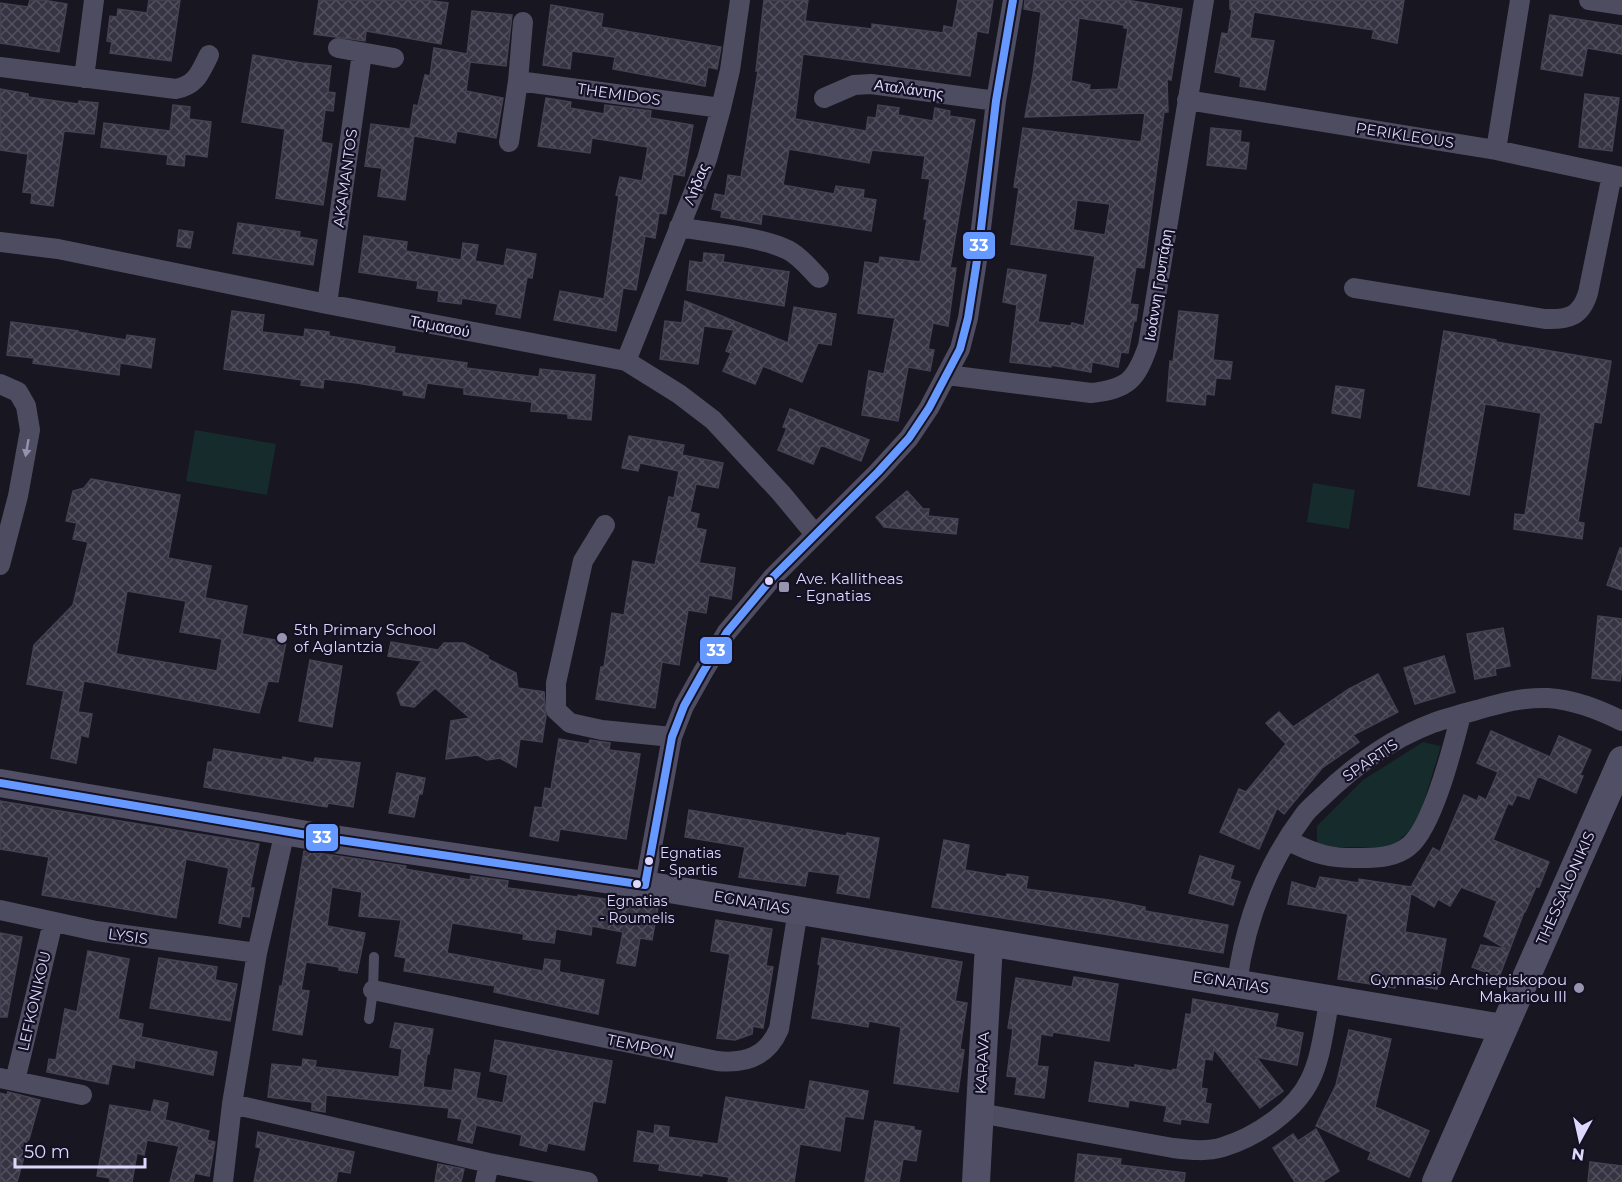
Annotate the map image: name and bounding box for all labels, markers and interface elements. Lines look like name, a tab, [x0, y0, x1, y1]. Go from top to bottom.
street label: Αταλάντης	[873, 75, 945, 103]
street label: THEMIDOS	[576, 79, 662, 109]
street label: PERIKLEOUS	[1355, 118, 1455, 152]
street label: AKAMANTOS	[329, 128, 361, 228]
street label: Λήδας	[679, 160, 713, 208]
street label: Ιωάννη Γρυπάρη	[1140, 228, 1176, 342]
line badge: 33	[962, 231, 996, 260]
text: 33	[969, 236, 988, 255]
street label: Ταμασού	[408, 311, 472, 341]
one-way arrow	[22, 439, 31, 458]
place label: Ave. Kallitheas - Egnatias	[796, 569, 903, 605]
unlabelled marker	[763, 575, 775, 587]
marker: Ave. Kallitheas - Egnatias	[777, 580, 791, 594]
place label: 5th Primary School of Aglantzia	[294, 620, 436, 656]
marker: 5th Primary School of Aglantzia	[275, 631, 289, 645]
line badge: 33	[699, 636, 733, 665]
text: 33	[706, 641, 725, 660]
street label: SPARTIS	[1339, 734, 1401, 786]
line badge: 33	[305, 823, 339, 852]
text: 33	[312, 828, 331, 847]
street label: THESSALONIKIS	[1531, 828, 1599, 948]
place label: Egnatias - Spartis	[660, 844, 721, 879]
marker: Egnatias - Spartis	[643, 855, 655, 867]
marker: Egnatias - Roumelis	[631, 878, 643, 890]
street label: EGNATIAS	[712, 886, 792, 918]
place label: Egnatias - Roumelis	[600, 892, 675, 927]
street label: LYSIS	[107, 924, 149, 948]
street label: LEFKONIKOU	[13, 949, 55, 1053]
street label: EGNATIAS	[1191, 967, 1271, 997]
place label: Gymnasio Archiepiskopou Makariou III	[1370, 970, 1567, 1006]
marker: Gymnasio Archiepiskopou Makariou III	[1572, 981, 1586, 995]
street label: TEMPON	[606, 1030, 676, 1062]
street label: KARAVA	[971, 1031, 993, 1095]
north arrow	[1550, 1110, 1610, 1170]
scale bar	[15, 1131, 146, 1169]
text: 50 m	[24, 1141, 70, 1163]
text: N	[1570, 1144, 1586, 1165]

